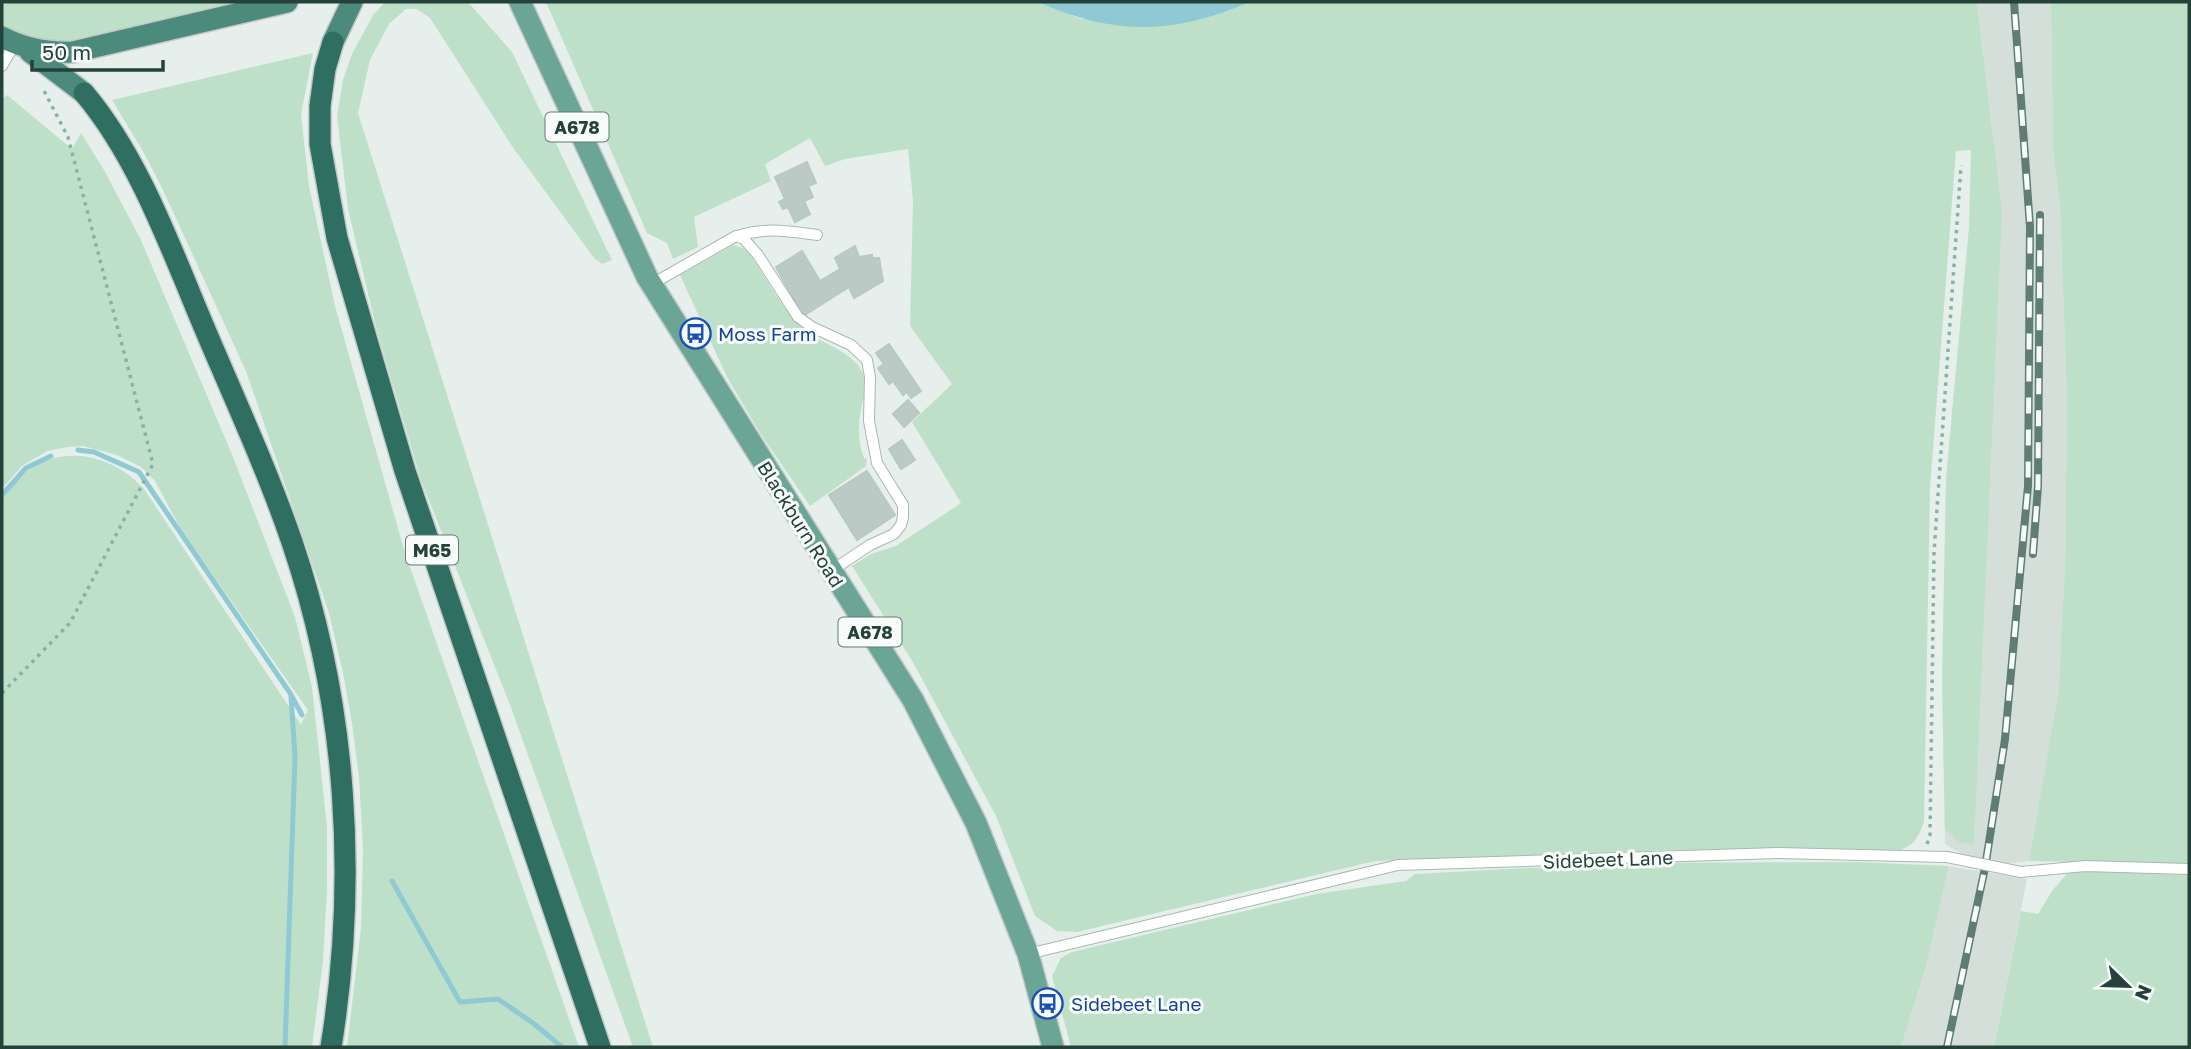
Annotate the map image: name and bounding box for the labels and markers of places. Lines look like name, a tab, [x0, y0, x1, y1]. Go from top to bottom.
bus stop icon: Moss Farm	[678, 316, 712, 350]
place label: Moss Farm	[718, 322, 817, 345]
bus stop icon: Sidebeet Lane	[1031, 986, 1065, 1020]
place label: Sidebeet Lane	[1071, 992, 1202, 1015]

